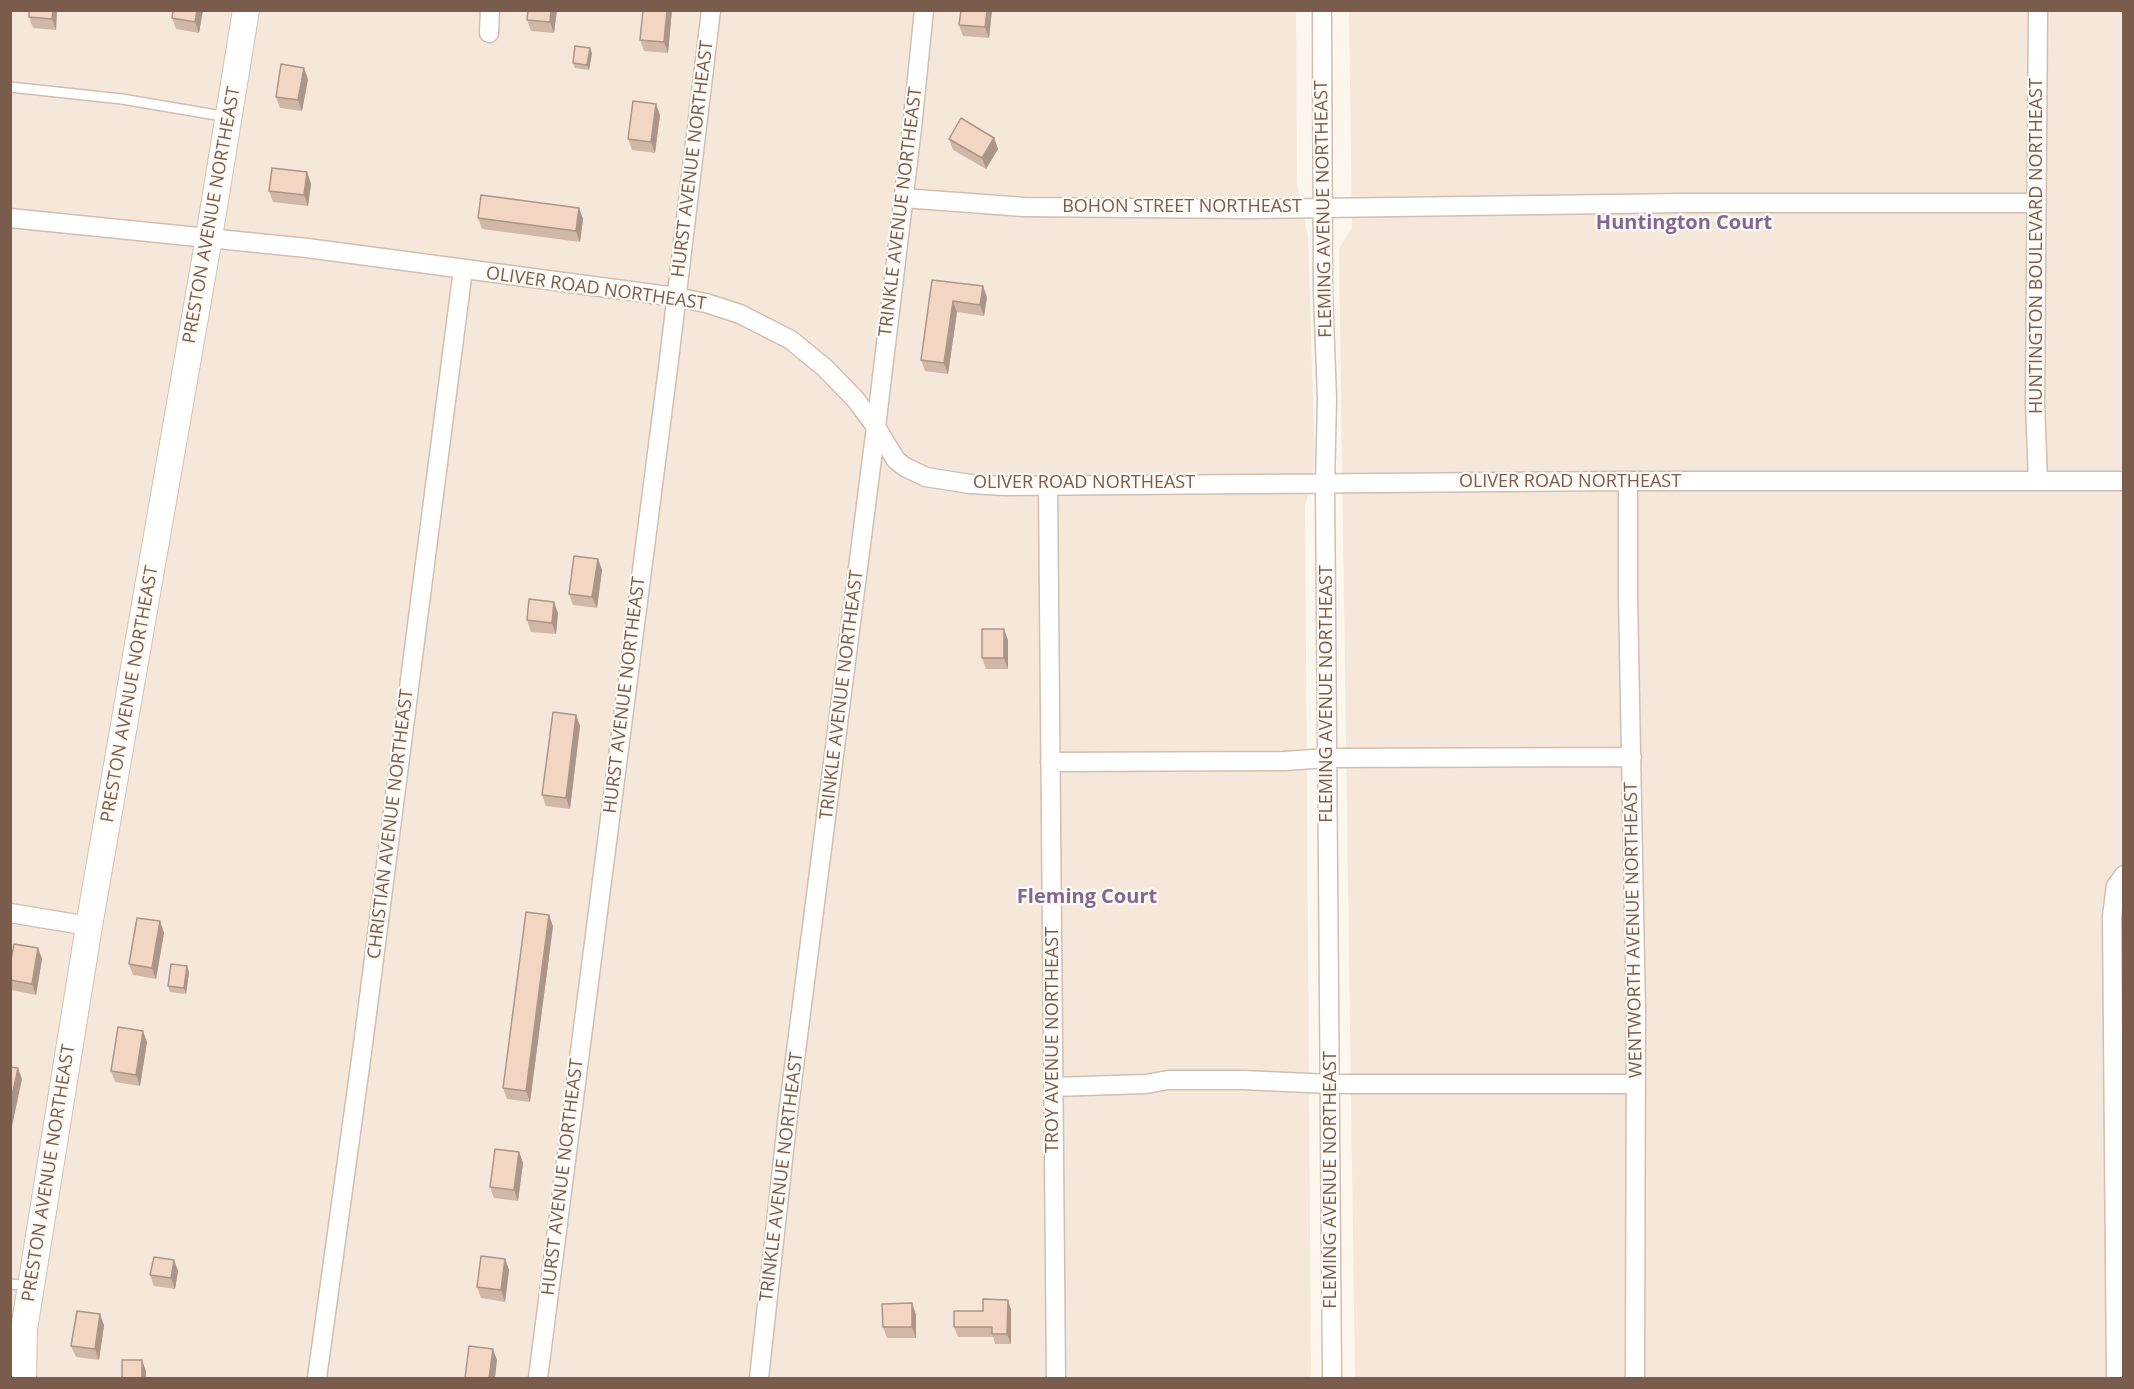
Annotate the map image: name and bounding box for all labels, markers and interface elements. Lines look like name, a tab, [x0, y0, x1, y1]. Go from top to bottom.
street label: HURST AVENUE NORTHEAST	[668, 39, 718, 279]
street label: HUNTINGTON BOULEVARD NORTHEAST	[2026, 78, 2048, 414]
street label: FLEMING AVENUE NORTHEAST	[1311, 80, 1337, 338]
street label: PRESTON AVENUE NORTHEAST	[179, 85, 245, 345]
street label: TRINKLE AVENUE NORTHEAST	[875, 86, 927, 338]
street label: BOHON STREET NORTHEAST	[1062, 196, 1302, 218]
district label: Huntington Court	[1596, 211, 1772, 235]
street label: OLIVER ROAD NORTHEAST	[484, 263, 708, 315]
street label: OLIVER ROAD NORTHEAST	[1459, 471, 1681, 493]
street label: OLIVER ROAD NORTHEAST	[973, 472, 1195, 494]
street label: PRESTON AVENUE NORTHEAST	[97, 564, 163, 824]
street label: FLEMING AVENUE NORTHEAST	[1316, 565, 1338, 823]
street label: TRINKLE AVENUE NORTHEAST	[816, 569, 868, 821]
street label: HURST AVENUE NORTHEAST	[600, 575, 650, 815]
street label: CHRISTIAN AVENUE NORTHEAST	[364, 688, 418, 960]
street label: WENTWORTH AVENUE NORTHEAST	[1621, 782, 1647, 1078]
district label: Fleming Court	[1017, 885, 1157, 909]
street label: TROY AVENUE NORTHEAST	[1042, 927, 1064, 1153]
street label: PRESTON AVENUE NORTHEAST	[18, 1043, 80, 1303]
street label: TRINKLE AVENUE NORTHEAST	[756, 1051, 808, 1303]
street label: FLEMING AVENUE NORTHEAST	[1320, 1051, 1342, 1309]
street label: HURST AVENUE NORTHEAST	[538, 1057, 588, 1297]

